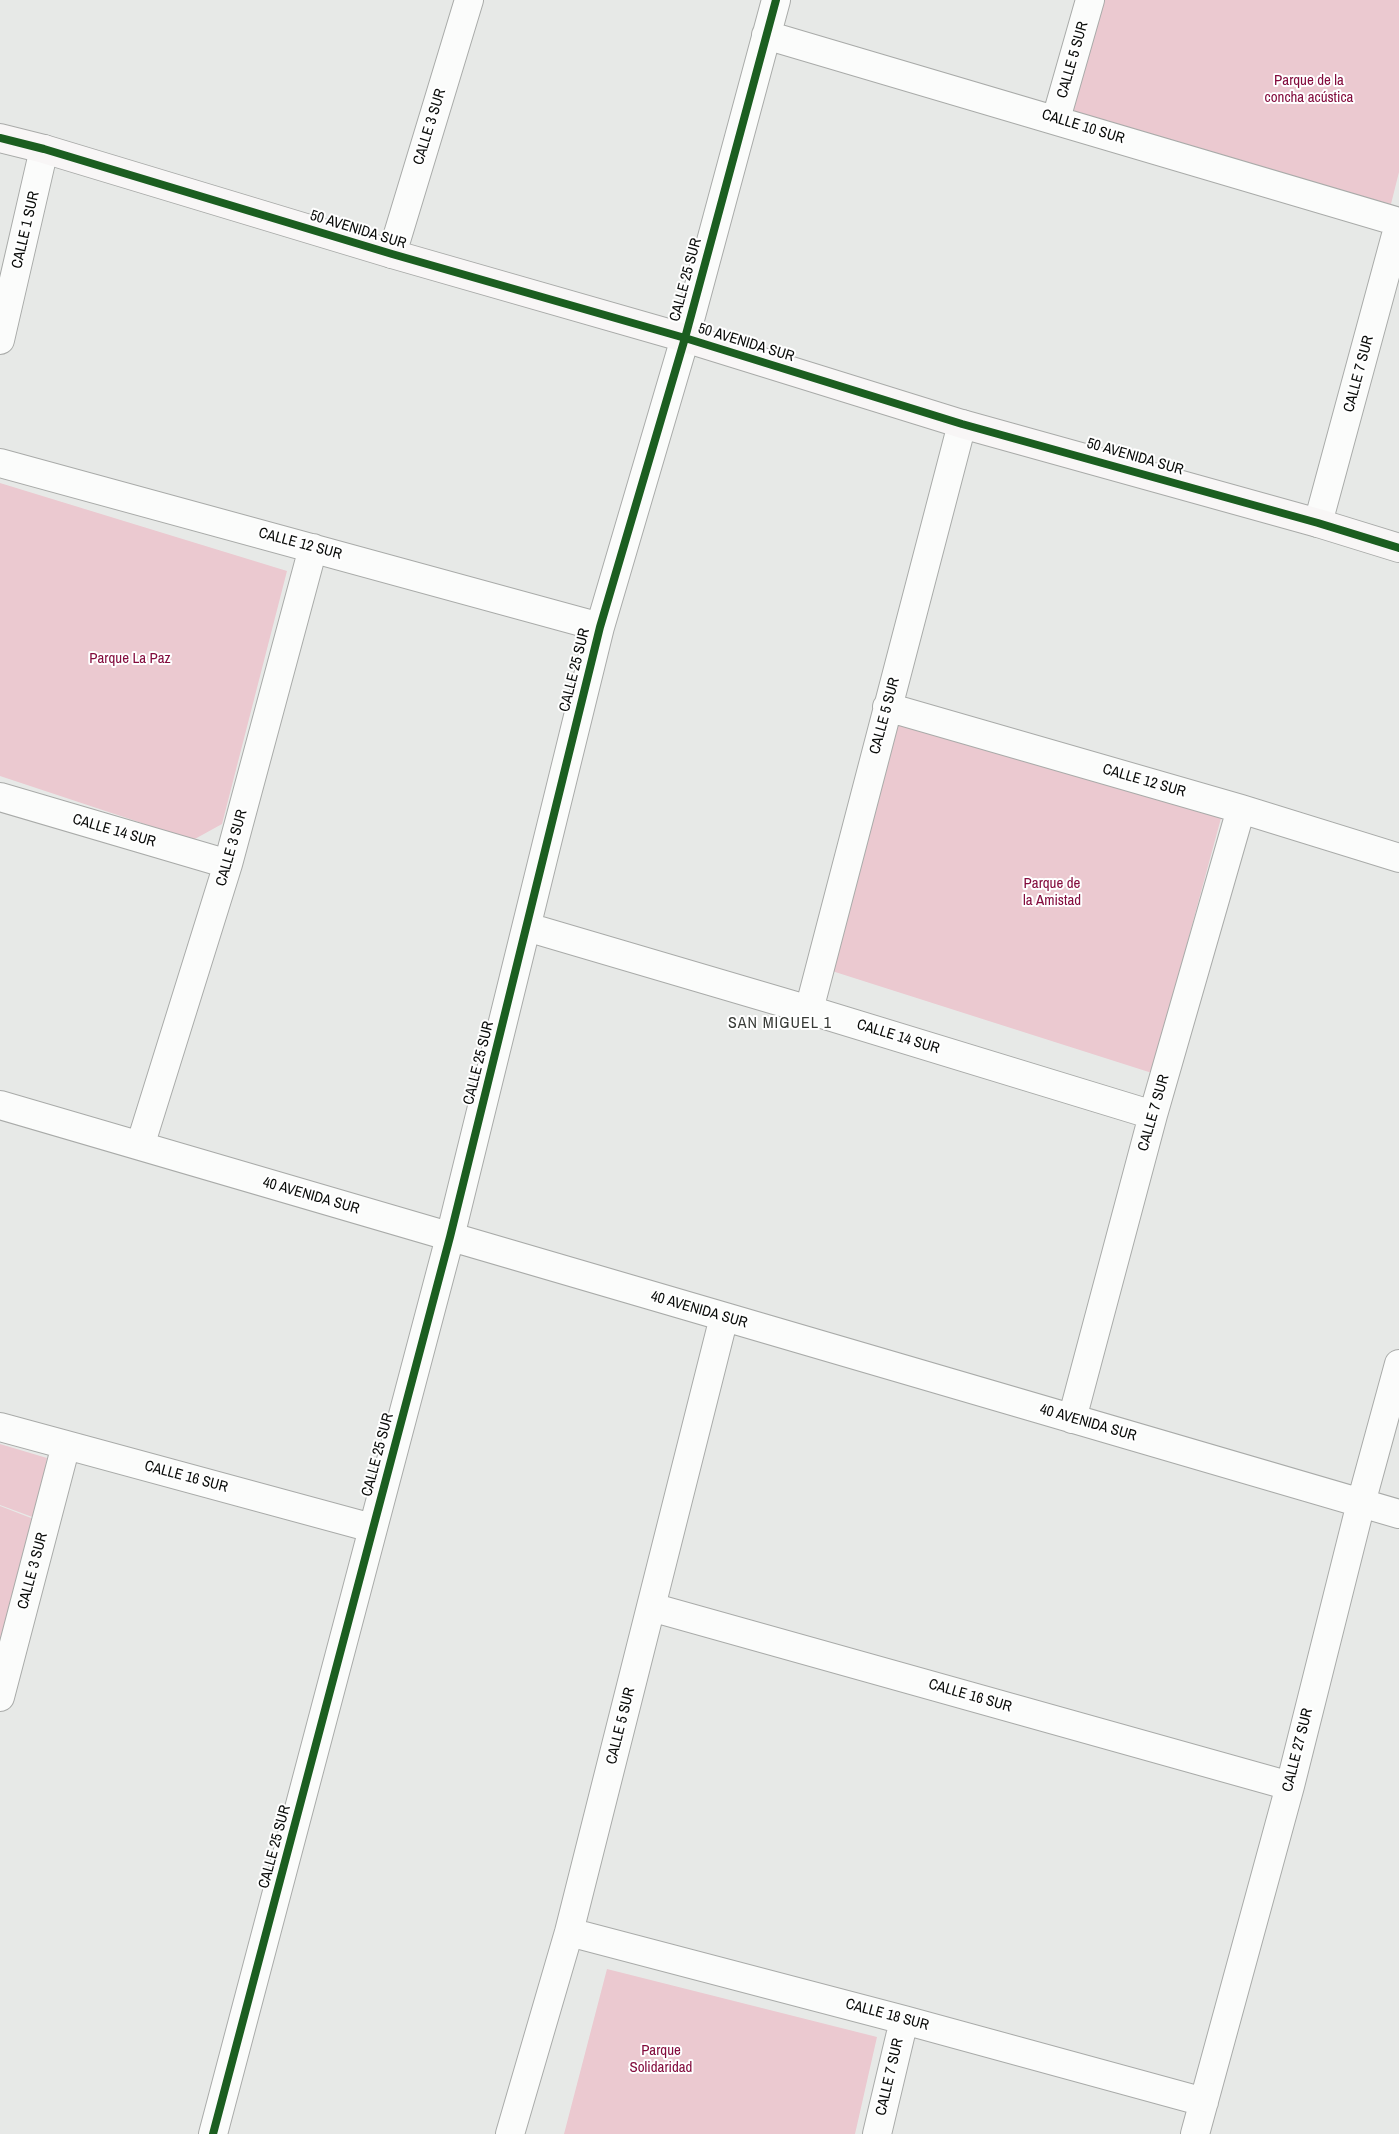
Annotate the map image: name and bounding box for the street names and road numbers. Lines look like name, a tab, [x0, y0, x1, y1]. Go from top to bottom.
street label: CALLE 5 SUR	[1054, 20, 1092, 100]
street label: CALLE 3 SUR	[410, 87, 450, 167]
street label: CALLE 10 SUR	[1040, 106, 1126, 148]
street label: CALLE 1 SUR	[8, 190, 44, 270]
street label: 50 AVENIDA SUR	[308, 207, 408, 253]
street label: CALLE 25 SUR	[666, 236, 706, 324]
street label: 50 AVENIDA SUR	[696, 320, 796, 366]
street label: CALLE 7 SUR	[1340, 334, 1378, 414]
street label: 50 AVENIDA SUR	[1085, 435, 1185, 479]
street label: CALLE 12 SUR	[256, 524, 344, 564]
street label: CALLE 25 SUR	[556, 626, 594, 714]
street label: CALLE 5 SUR	[866, 676, 904, 756]
street label: CALLE 12 SUR	[1100, 761, 1188, 801]
street label: CALLE 3 SUR	[213, 808, 251, 888]
street label: CALLE 14 SUR	[70, 811, 158, 851]
street label: CALLE 14 SUR	[855, 1016, 941, 1058]
street label: CALLE 25 SUR	[460, 1019, 498, 1107]
street label: CALLE 7 SUR	[1135, 1073, 1173, 1153]
street label: 40 AVENIDA SUR	[261, 1174, 361, 1218]
street label: 40 AVENIDA SUR	[649, 1288, 749, 1332]
street label: 40 AVENIDA SUR	[1038, 1401, 1138, 1445]
street label: CALLE 25 SUR	[358, 1411, 398, 1499]
street label: CALLE 16 SUR	[142, 1457, 230, 1497]
street label: CALLE 3 SUR	[14, 1531, 52, 1611]
street label: CALLE 16 SUR	[926, 1676, 1014, 1716]
street label: CALLE 5 SUR	[603, 1686, 639, 1766]
street label: CALLE 27 SUR	[1279, 1706, 1317, 1794]
street label: CALLE 25 SUR	[255, 1803, 295, 1891]
street label: CALLE 18 SUR	[843, 1995, 931, 2035]
street label: CALLE 7 SUR	[872, 2037, 908, 2117]

